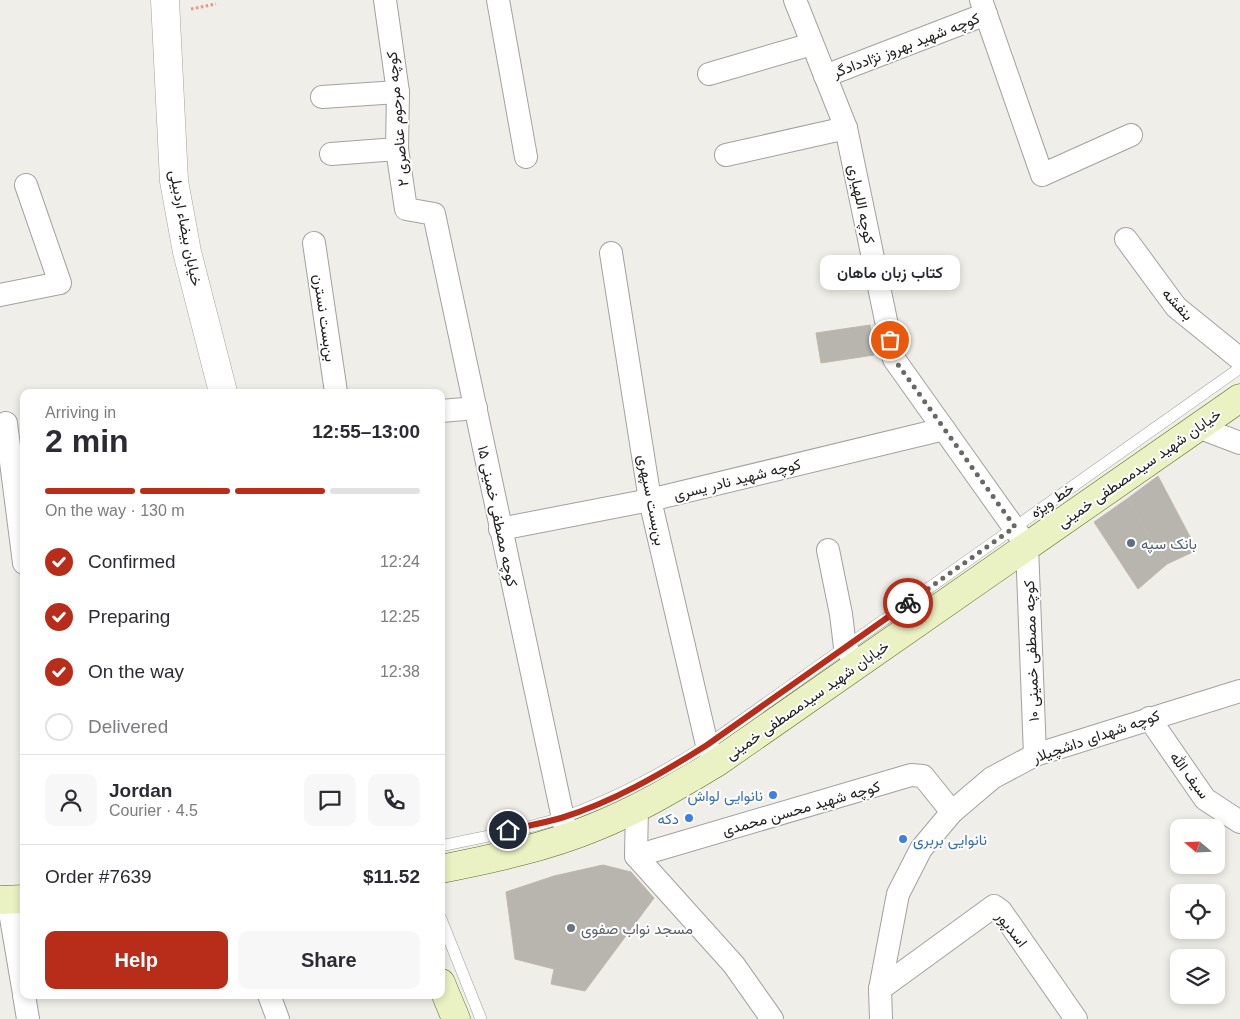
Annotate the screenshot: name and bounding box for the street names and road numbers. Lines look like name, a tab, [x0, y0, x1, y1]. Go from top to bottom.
street label: کوچه شهید بهروز نژاددادگر	[829, 9, 983, 83]
street label: کوچه مرحوم عناصری ۲	[383, 50, 413, 187]
street label: کوچه اللهیاری	[843, 163, 879, 246]
street label: خیابان بیضاء اردبیلی	[164, 168, 206, 288]
street label: بن‌بست نسترن	[308, 273, 340, 363]
street label: بنفشه	[1158, 285, 1197, 324]
street label: خیابان شهید سیدمصطفی خمینی	[1054, 405, 1225, 533]
street label: کوچه مصطفی خمینی ۱۵	[473, 444, 521, 589]
street label: بن‌بست سپهری	[633, 453, 669, 547]
street label: کوچه شهید نادر یسری	[672, 455, 803, 505]
street label: خط ویژه	[1027, 479, 1078, 522]
street label: کوچه مصطفی خمینی ۱۰	[1020, 580, 1044, 722]
street label: خیابان شهید سیدمصطفی خمینی	[722, 637, 893, 765]
street label: کوچه شهدای داشچیلار	[1029, 706, 1163, 768]
street label: سیف الله	[1166, 748, 1213, 803]
street label: کوچه شهید محسن محمدی	[720, 777, 883, 841]
street label: اسدپور	[991, 907, 1031, 951]

